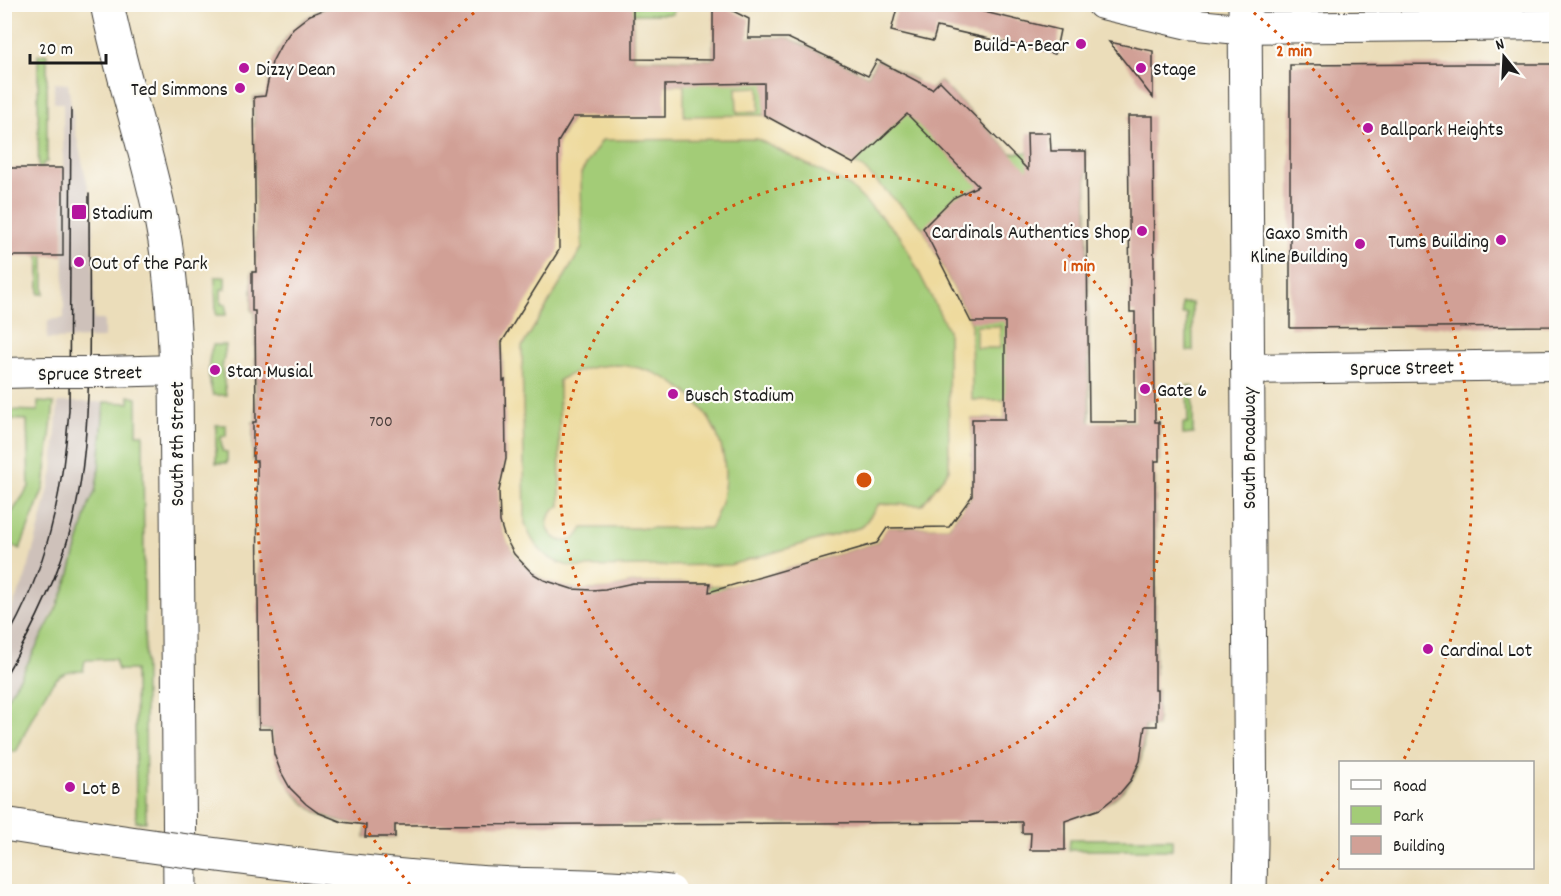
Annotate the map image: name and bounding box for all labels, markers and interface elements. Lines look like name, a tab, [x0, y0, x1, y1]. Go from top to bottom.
scale bar	[30, 27, 106, 65]
north arrow	[1474, 27, 1534, 87]
place label: Build-A-Bear	[973, 33, 1070, 61]
text: N	[1493, 33, 1508, 57]
marker: Build-A-Bear	[1074, 37, 1088, 51]
text: 20 m	[39, 38, 73, 63]
text: 2 min	[1276, 40, 1312, 65]
place label: Dizzy Dean	[256, 57, 336, 85]
place label: Stage	[1153, 57, 1196, 85]
marker: Dizzy Dean	[237, 61, 251, 75]
marker: Stage	[1134, 61, 1148, 75]
place label: Ted Simmons	[131, 77, 228, 105]
marker: Ted Simmons	[233, 81, 247, 95]
place label: Ballpark Heights	[1380, 117, 1504, 145]
marker: Ballpark Heights	[1361, 121, 1375, 135]
place label: Stadium	[92, 201, 153, 229]
marker: Stadium	[70, 203, 88, 221]
place label: Cardinals Authentics Shop	[932, 220, 1130, 248]
place label: Gaxo Smith Kline Building	[1250, 221, 1348, 272]
marker: Cardinals Authentics Shop	[1135, 224, 1149, 238]
place label: Tums Building	[1388, 229, 1489, 257]
marker: Tums Building	[1494, 233, 1508, 247]
marker: Gaxo Smith Kline Building	[1353, 237, 1367, 251]
place label: Out of the Park	[91, 251, 208, 279]
marker: Out of the Park	[72, 255, 86, 269]
text: 1 min	[1063, 255, 1095, 280]
street label: Spruce Street	[1350, 355, 1454, 385]
place label: Stan Musial	[227, 359, 313, 387]
street label: Spruce Street	[38, 360, 142, 390]
marker: Stan Musial	[208, 363, 222, 377]
place label: Gate 6	[1157, 378, 1207, 406]
street label: South 8th Street	[165, 381, 193, 507]
marker: Gate 6	[1138, 382, 1152, 396]
place label: Busch Stadium	[685, 383, 794, 411]
street label: South Broadway	[1237, 386, 1265, 509]
marker: Busch Stadium	[666, 387, 680, 401]
house number: 700	[369, 411, 393, 434]
centre of rings	[854, 470, 874, 490]
place label: Cardinal Lot	[1440, 638, 1532, 666]
marker: Cardinal Lot	[1421, 642, 1435, 656]
legend	[1339, 761, 1534, 869]
text: Road	[1393, 775, 1427, 800]
place label: Lot B	[82, 776, 121, 804]
marker: Lot B	[63, 780, 77, 794]
text: Park	[1393, 805, 1424, 830]
text: Building	[1393, 835, 1445, 860]

